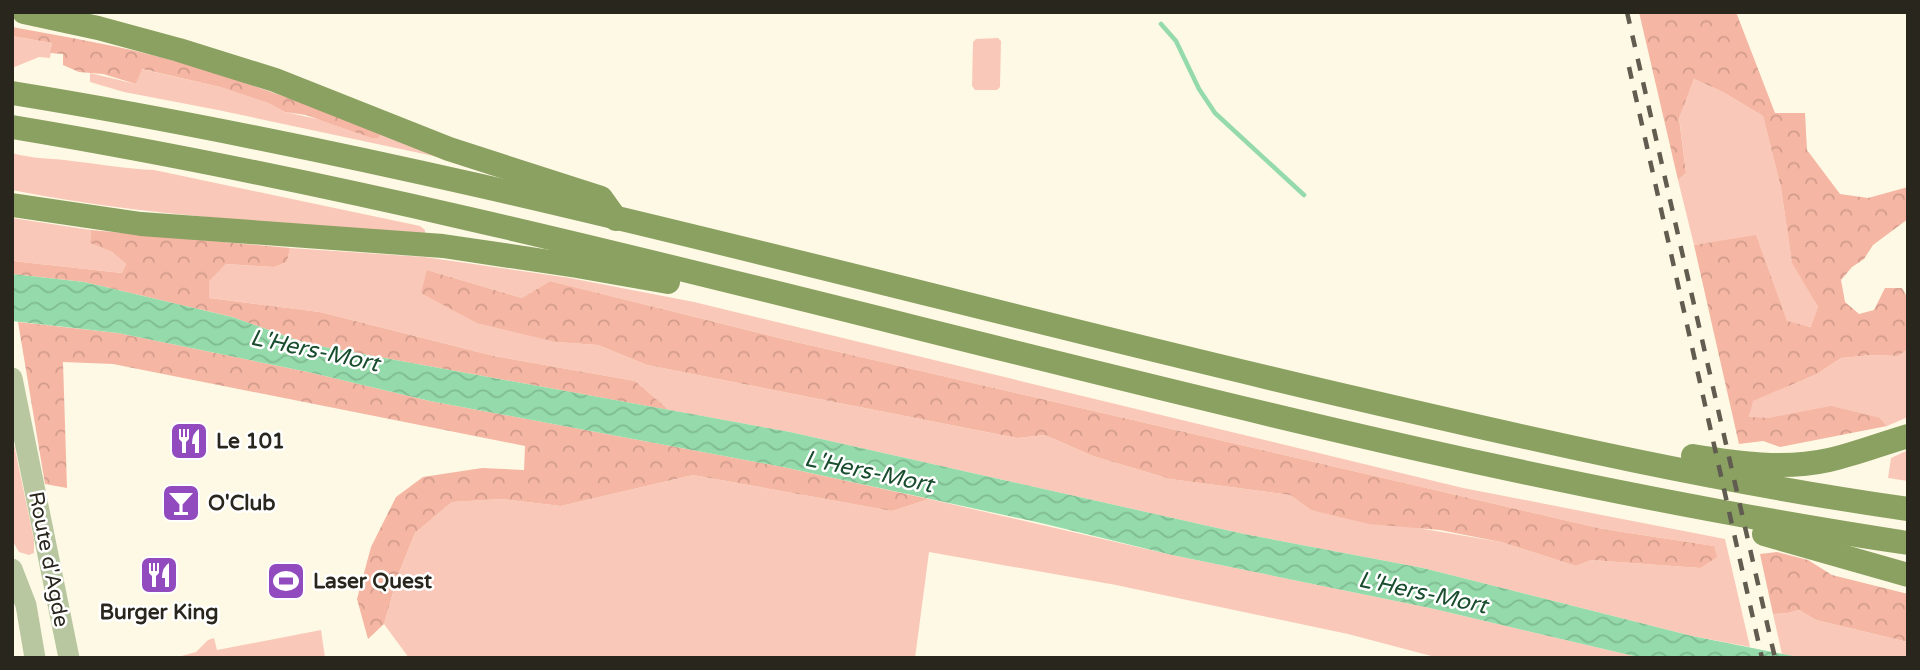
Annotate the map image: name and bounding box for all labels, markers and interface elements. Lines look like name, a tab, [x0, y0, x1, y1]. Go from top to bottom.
water label: L'Hers-Mort	[248, 324, 384, 379]
restaurant icon: Le 101	[168, 420, 210, 462]
place label: Le 101	[216, 429, 285, 454]
water label: L'Hers-Mort	[802, 445, 938, 500]
bar icon: O'Club	[160, 482, 202, 524]
street label: Route d'Agde	[23, 489, 74, 629]
place label: O'Club	[208, 491, 276, 516]
restaurant icon: Burger King	[138, 554, 180, 596]
sports icon: Laser Quest	[265, 560, 307, 602]
water label: L'Hers-Mort	[1356, 566, 1492, 621]
place label: Laser Quest	[313, 569, 432, 594]
place label: Burger King	[100, 600, 218, 625]

